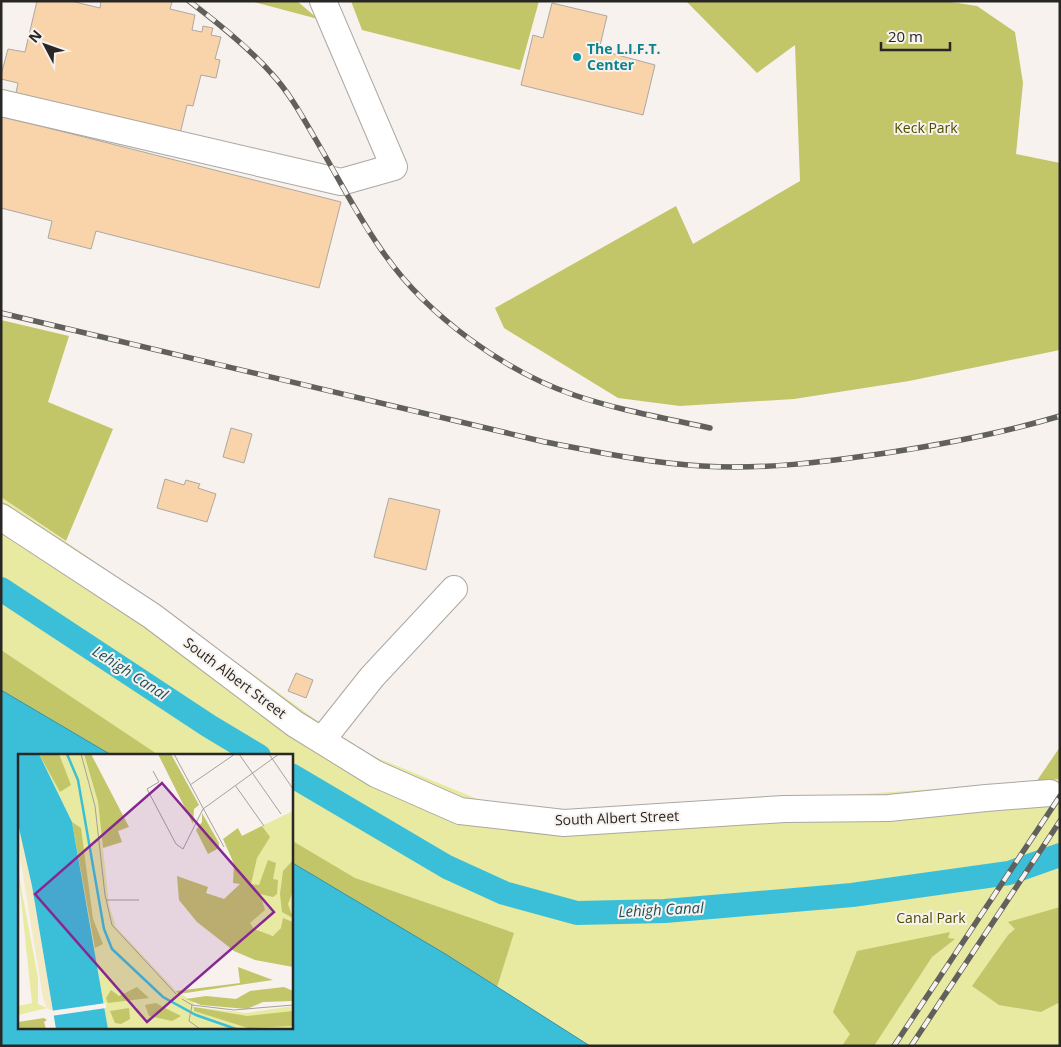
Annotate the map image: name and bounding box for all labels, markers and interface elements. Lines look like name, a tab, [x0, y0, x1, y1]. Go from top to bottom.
north arrow	[20, 20, 70, 70]
scale bar	[881, 20, 950, 52]
text: N	[24, 26, 46, 47]
text: 20 m	[888, 26, 923, 46]
place label: The L.I.F.T. Center	[587, 39, 661, 74]
marker: The L.I.F.T. Center	[571, 51, 583, 63]
park label: Keck Park	[894, 118, 958, 137]
street label: South Albert Street	[180, 633, 291, 723]
water label: Lehigh Canal	[89, 640, 173, 705]
inset map	[18, 754, 292, 1030]
street label: South Albert Street	[555, 806, 679, 829]
water label: Lehigh Canal	[618, 897, 705, 921]
park label: Canal Park	[896, 908, 966, 927]

